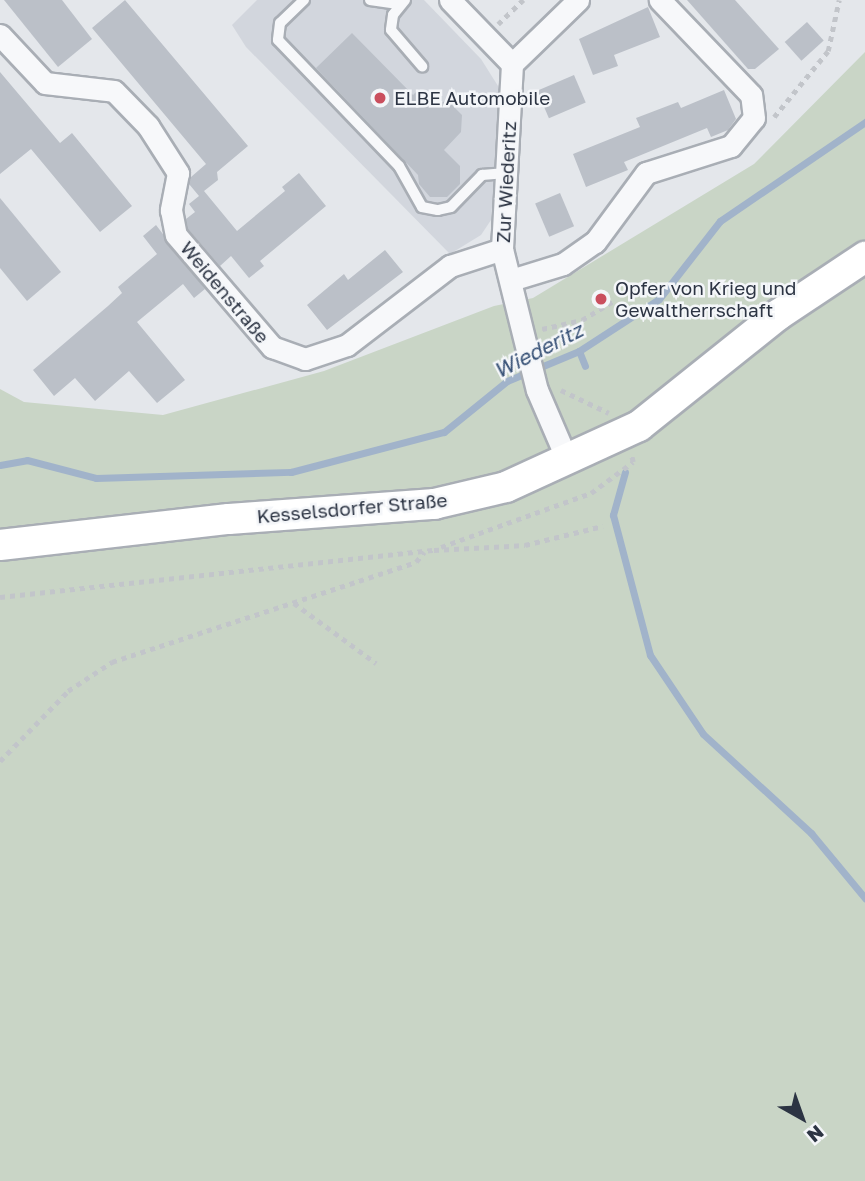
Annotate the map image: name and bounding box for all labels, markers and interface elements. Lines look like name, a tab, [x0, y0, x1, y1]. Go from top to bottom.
place label: ELBE Automobile	[394, 87, 550, 109]
marker: ELBE Automobile	[372, 90, 388, 106]
street label: Zur Wiederitz	[491, 121, 521, 243]
street label: Weidenstraße	[176, 237, 274, 347]
place label: Opfer von Krieg und Gewaltherrschaft	[615, 277, 797, 321]
marker: Opfer von Krieg und Gewaltherrschaft	[593, 291, 609, 307]
water label: Wiederitz	[489, 317, 587, 383]
street label: Kesselsdorfer Straße	[256, 488, 448, 528]
north arrow	[767, 1083, 837, 1153]
text: N	[803, 1121, 829, 1148]

